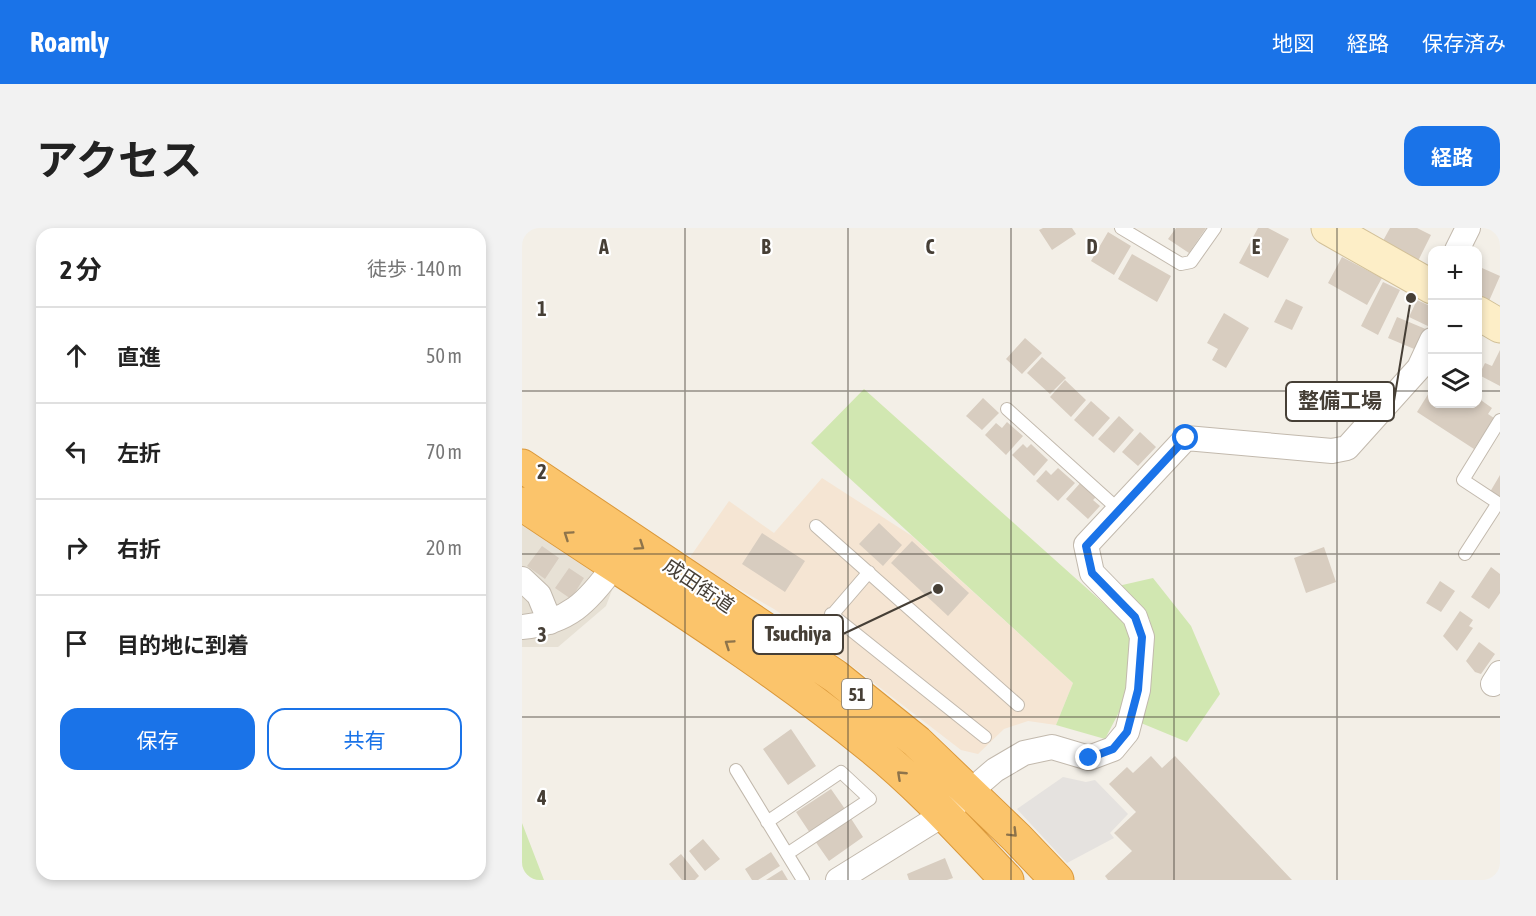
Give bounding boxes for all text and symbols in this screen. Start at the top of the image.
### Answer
text: Roamly [30,26,109,58]
text: 地図 [1272,31,1314,55]
text: 経路 [1347,31,1389,55]
text: 保存済み [1422,31,1506,55]
button: 経路 [1404,126,1500,186]
text: アクセス [36,136,202,184]
text: A [598,235,609,258]
text: B [761,235,771,258]
text: C [926,235,935,258]
text: D [1086,235,1098,258]
text: E [1252,235,1261,258]
map controls [1428,246,1482,408]
button: + [1428,246,1482,300]
text: 2 分 [60,255,102,285]
text: 徒歩 · 140 m [367,257,462,280]
text: 1 [537,297,547,320]
button: − [1428,300,1482,354]
icon: ahead [60,339,93,372]
text: 直進 [117,344,161,370]
text: 50 m [426,344,462,367]
button: layers [1428,354,1482,408]
callout: 整備工場 [1286,382,1394,421]
text: 整備工場 [1298,388,1382,412]
route start [1172,424,1198,450]
icon: left [60,435,93,468]
text: 左折 [117,440,161,466]
text: 70 m [426,440,462,463]
text: 2 [537,460,547,483]
icon: right [60,531,93,564]
one-way arrow [563,531,574,542]
text: 右折 [117,536,161,562]
text: 20 m [426,536,462,559]
one-way arrow [634,538,645,549]
street label: 成田街道 [659,553,739,617]
callout: Tsuchiya [753,615,843,654]
text: Tsuchiya [765,621,831,645]
text: 3 [537,623,547,646]
icon: arrive [60,627,93,660]
text: 目的地に到着 [117,632,249,658]
one-way arrow [725,640,736,651]
road number: 51 [842,679,872,709]
button: 保存 [60,708,255,770]
button: 共有 [267,708,462,770]
route end [1075,744,1101,770]
one-way arrow [897,771,908,782]
text: 4 [536,786,547,809]
one-way arrow [1005,826,1016,837]

